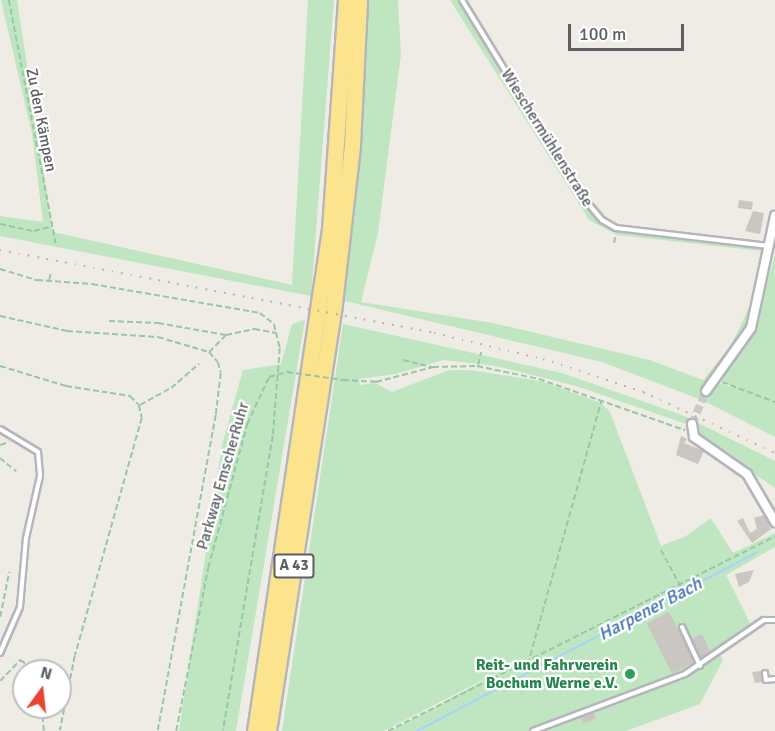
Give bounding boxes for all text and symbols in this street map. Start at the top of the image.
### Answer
scale bar [571,12,686,50]
text: 100 m [579,23,626,45]
street label: Wieschermühlenstraße [497,65,597,211]
street label: Zu den Kämpen [22,67,60,173]
street label: Parkway EmscherRuhr [193,400,253,552]
road number: A 43 [273,554,315,578]
water label: Harpener Bach [595,573,705,645]
place label: Reit- und Fahrverein Bochum Werne e.V. [476,655,618,693]
north arrow [12,659,72,719]
text: N [38,662,54,685]
marker: Reit- und Fahrverein Bochum Werne e.V. [623,667,637,681]

